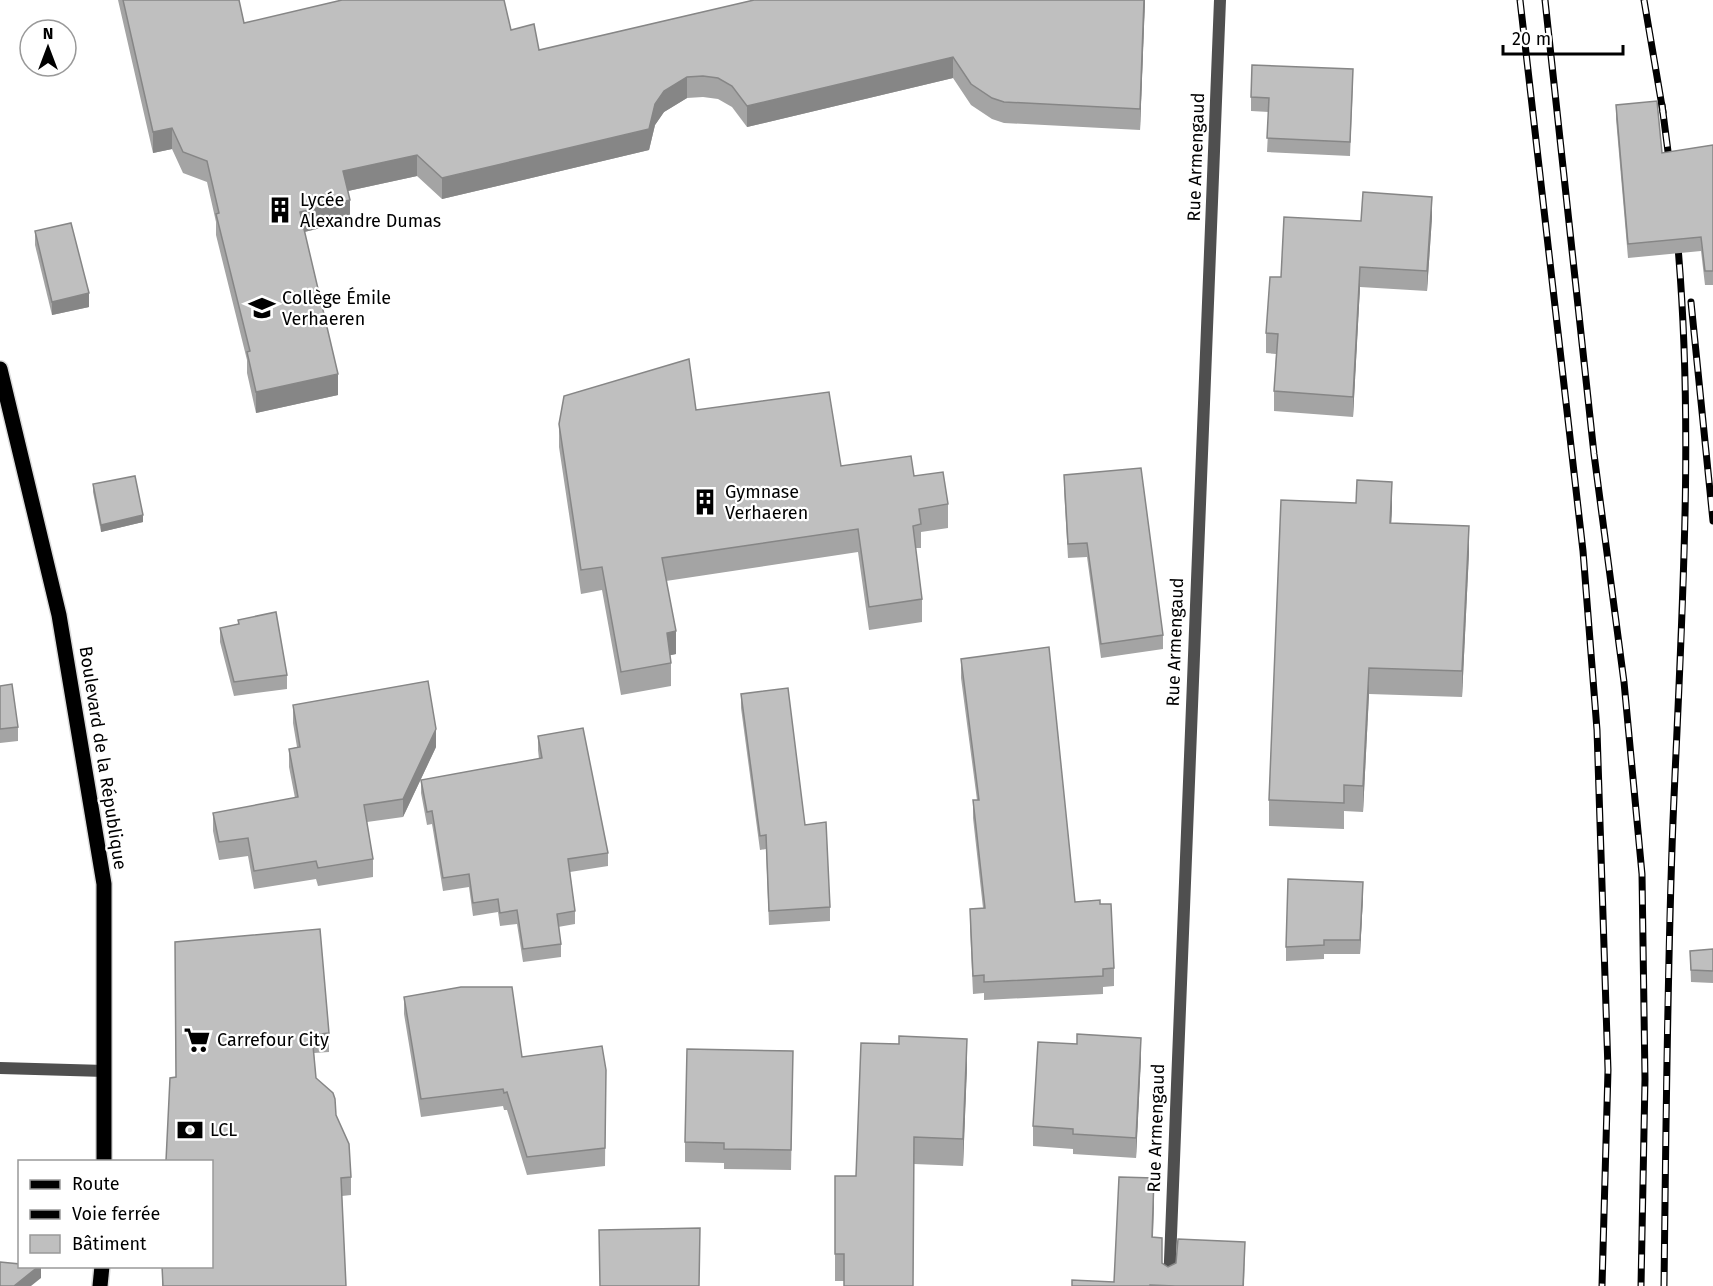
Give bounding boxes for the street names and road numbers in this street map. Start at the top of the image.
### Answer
street label: Rue Armengaud [1183,92,1209,222]
street label: Rue Armengaud [1162,577,1188,707]
street label: Boulevard de la République [74,645,132,871]
street label: Rue Armengaud [1143,1063,1169,1193]

